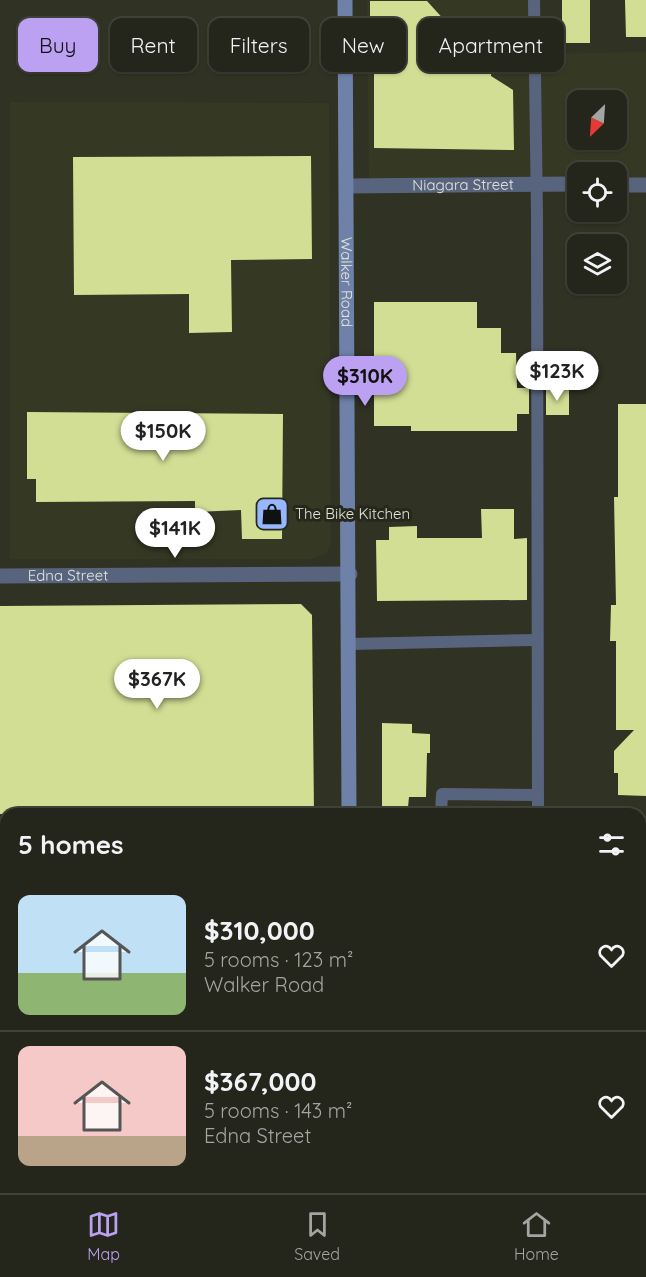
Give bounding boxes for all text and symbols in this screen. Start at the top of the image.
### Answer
chip: Buy [18,18,98,72]
chip: Rent [110,18,197,72]
chip: Filters [209,18,309,72]
chip: New [321,18,406,72]
chip: Apartment [418,18,564,72]
north arrow [567,90,627,150]
map controls [567,90,627,294]
button: locate [567,162,627,222]
street label: Niagara Street [412,175,514,194]
button: layers [567,234,627,294]
street label: Walker Road [337,237,357,327]
pin: $123K [515,351,599,402]
pin: $310K [323,356,407,407]
text: $123K [530,358,584,383]
text: $310K [337,363,393,388]
pin: $150K [121,411,205,462]
text: $150K [135,418,191,443]
shop icon: The Bike Kitchen [254,496,290,532]
place label: The Bike Kitchen [295,504,410,523]
pin: $141K [133,508,217,559]
text: $141K [149,515,201,540]
street label: Edna Street [28,565,108,585]
pin: $367K [115,659,199,710]
text: $367K [128,666,186,691]
text: 5 homes [18,828,124,861]
icon: filters [595,828,628,861]
text: $310,000 [204,914,315,947]
icon: home [66,919,138,991]
icon: heart [595,939,628,972]
text: 5 rooms · 123 m² [204,947,353,972]
text: Walker Road [204,972,324,997]
text: $367,000 [204,1065,316,1098]
icon: home [66,1070,138,1142]
icon: heart [595,1090,628,1123]
text: 5 rooms · 143 m² [204,1098,352,1123]
text: Edna Street [204,1123,311,1148]
tab: Map [87,1208,120,1264]
tab: Saved [294,1208,340,1264]
tab: Home [514,1208,559,1264]

